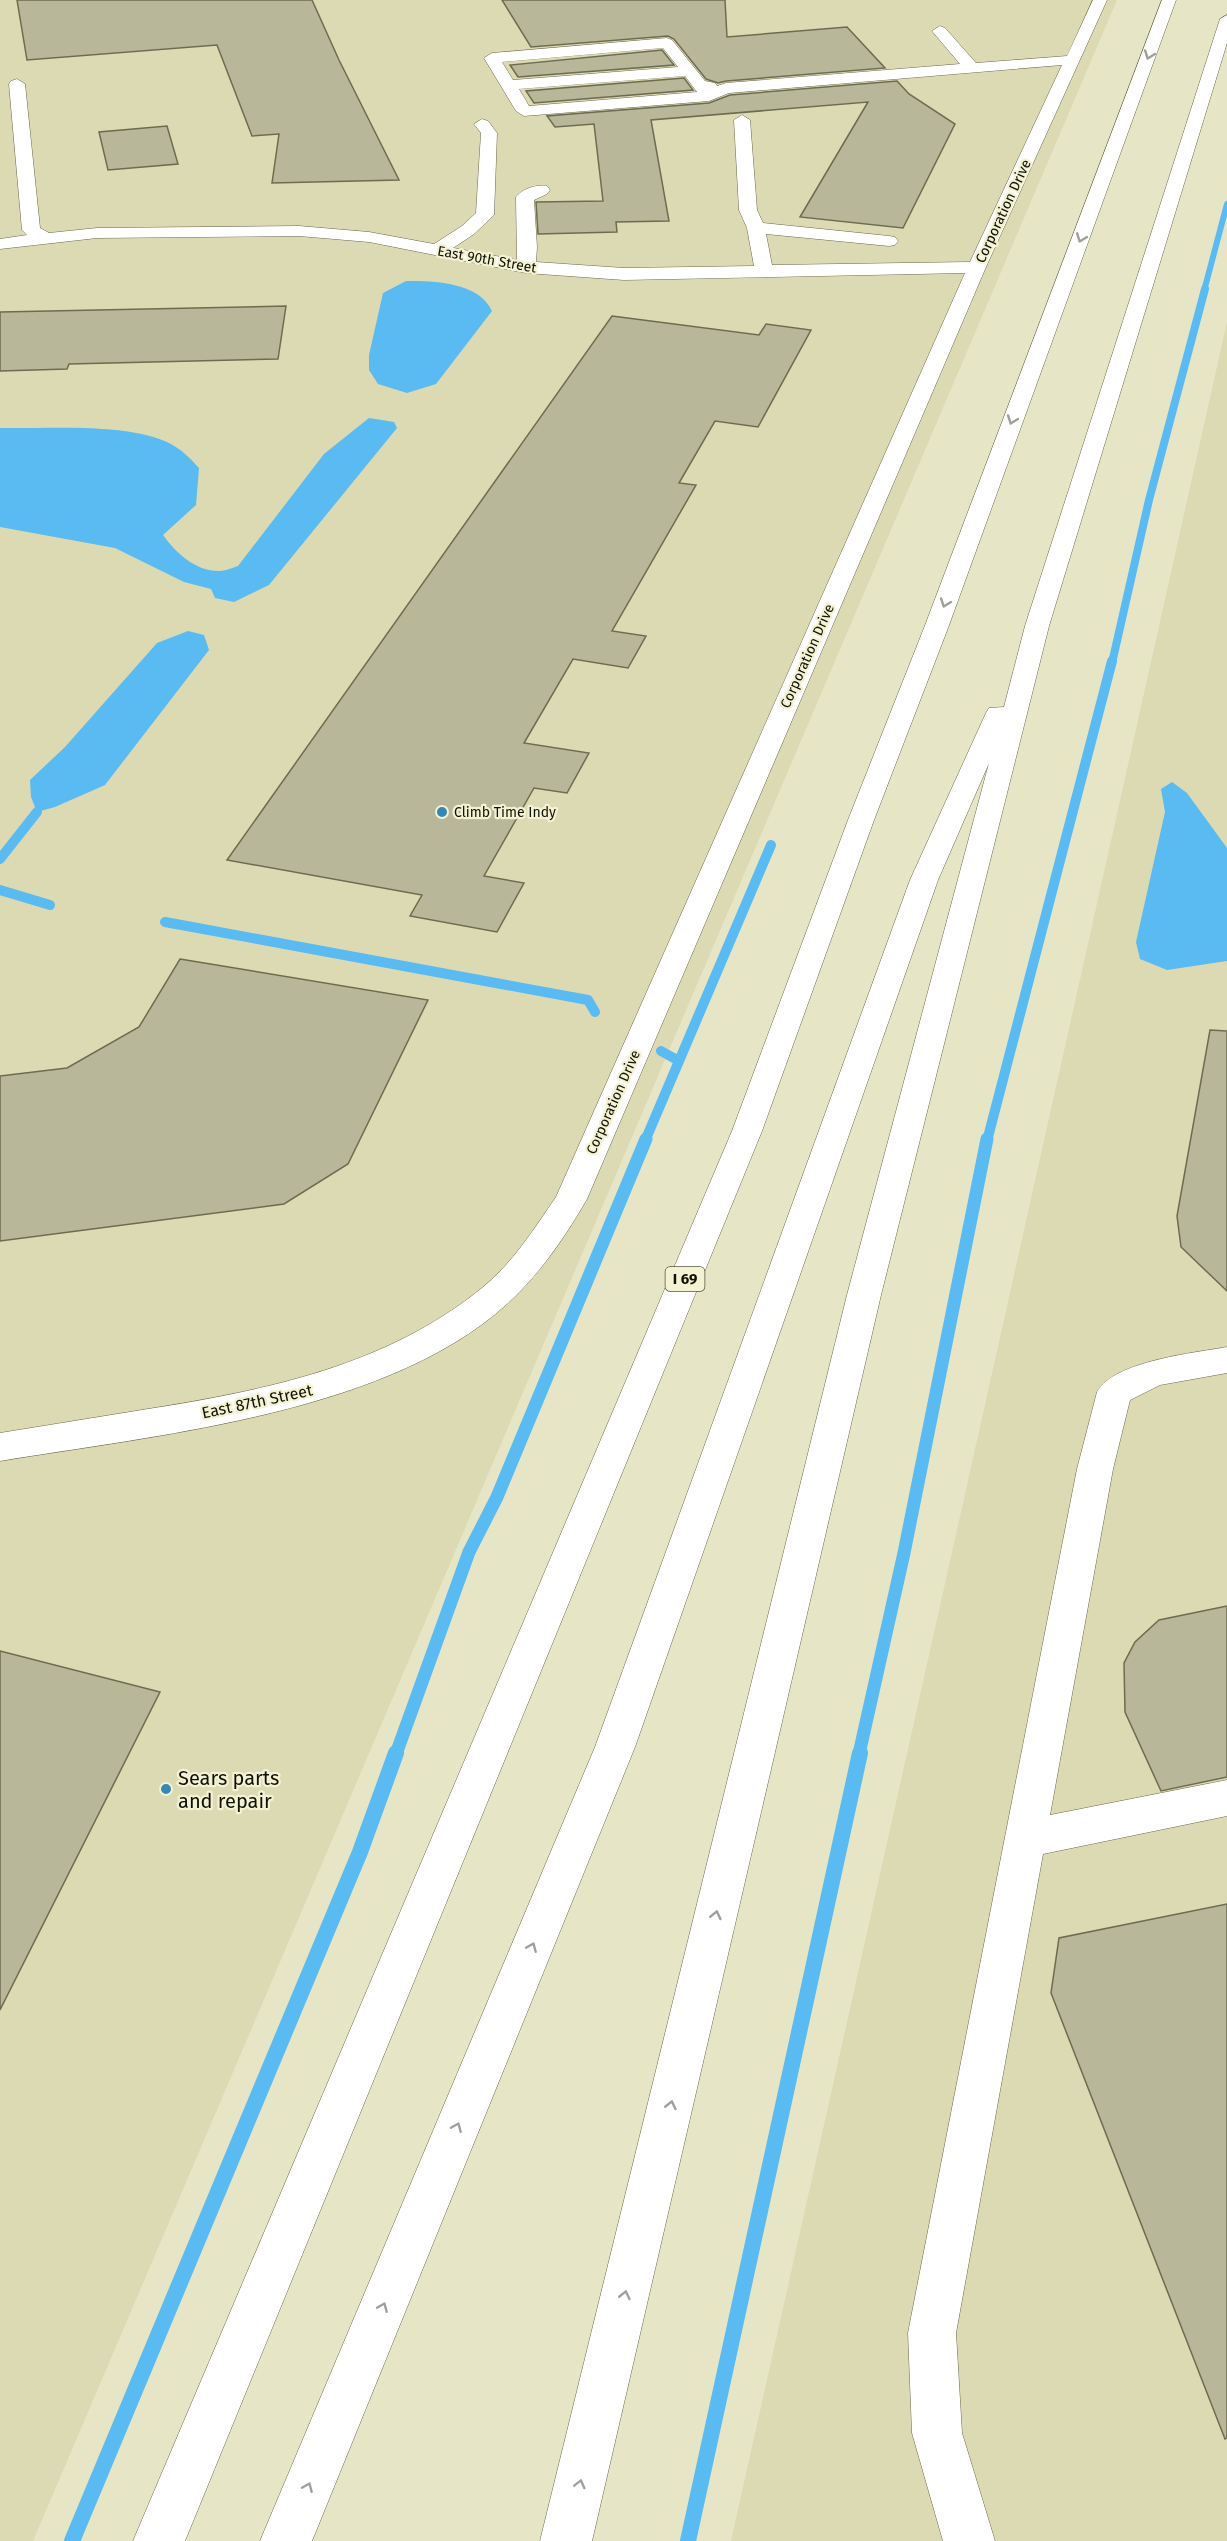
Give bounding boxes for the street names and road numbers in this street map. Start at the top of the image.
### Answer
street label: Corporation Drive [972,157,1035,266]
street label: East 90th Street [436,242,539,277]
street label: Corporation Drive [777,602,838,711]
street label: Corporation Drive [583,1048,644,1157]
road number: I 69 [666,1267,704,1291]
street label: East 87th Street [200,1380,314,1423]

